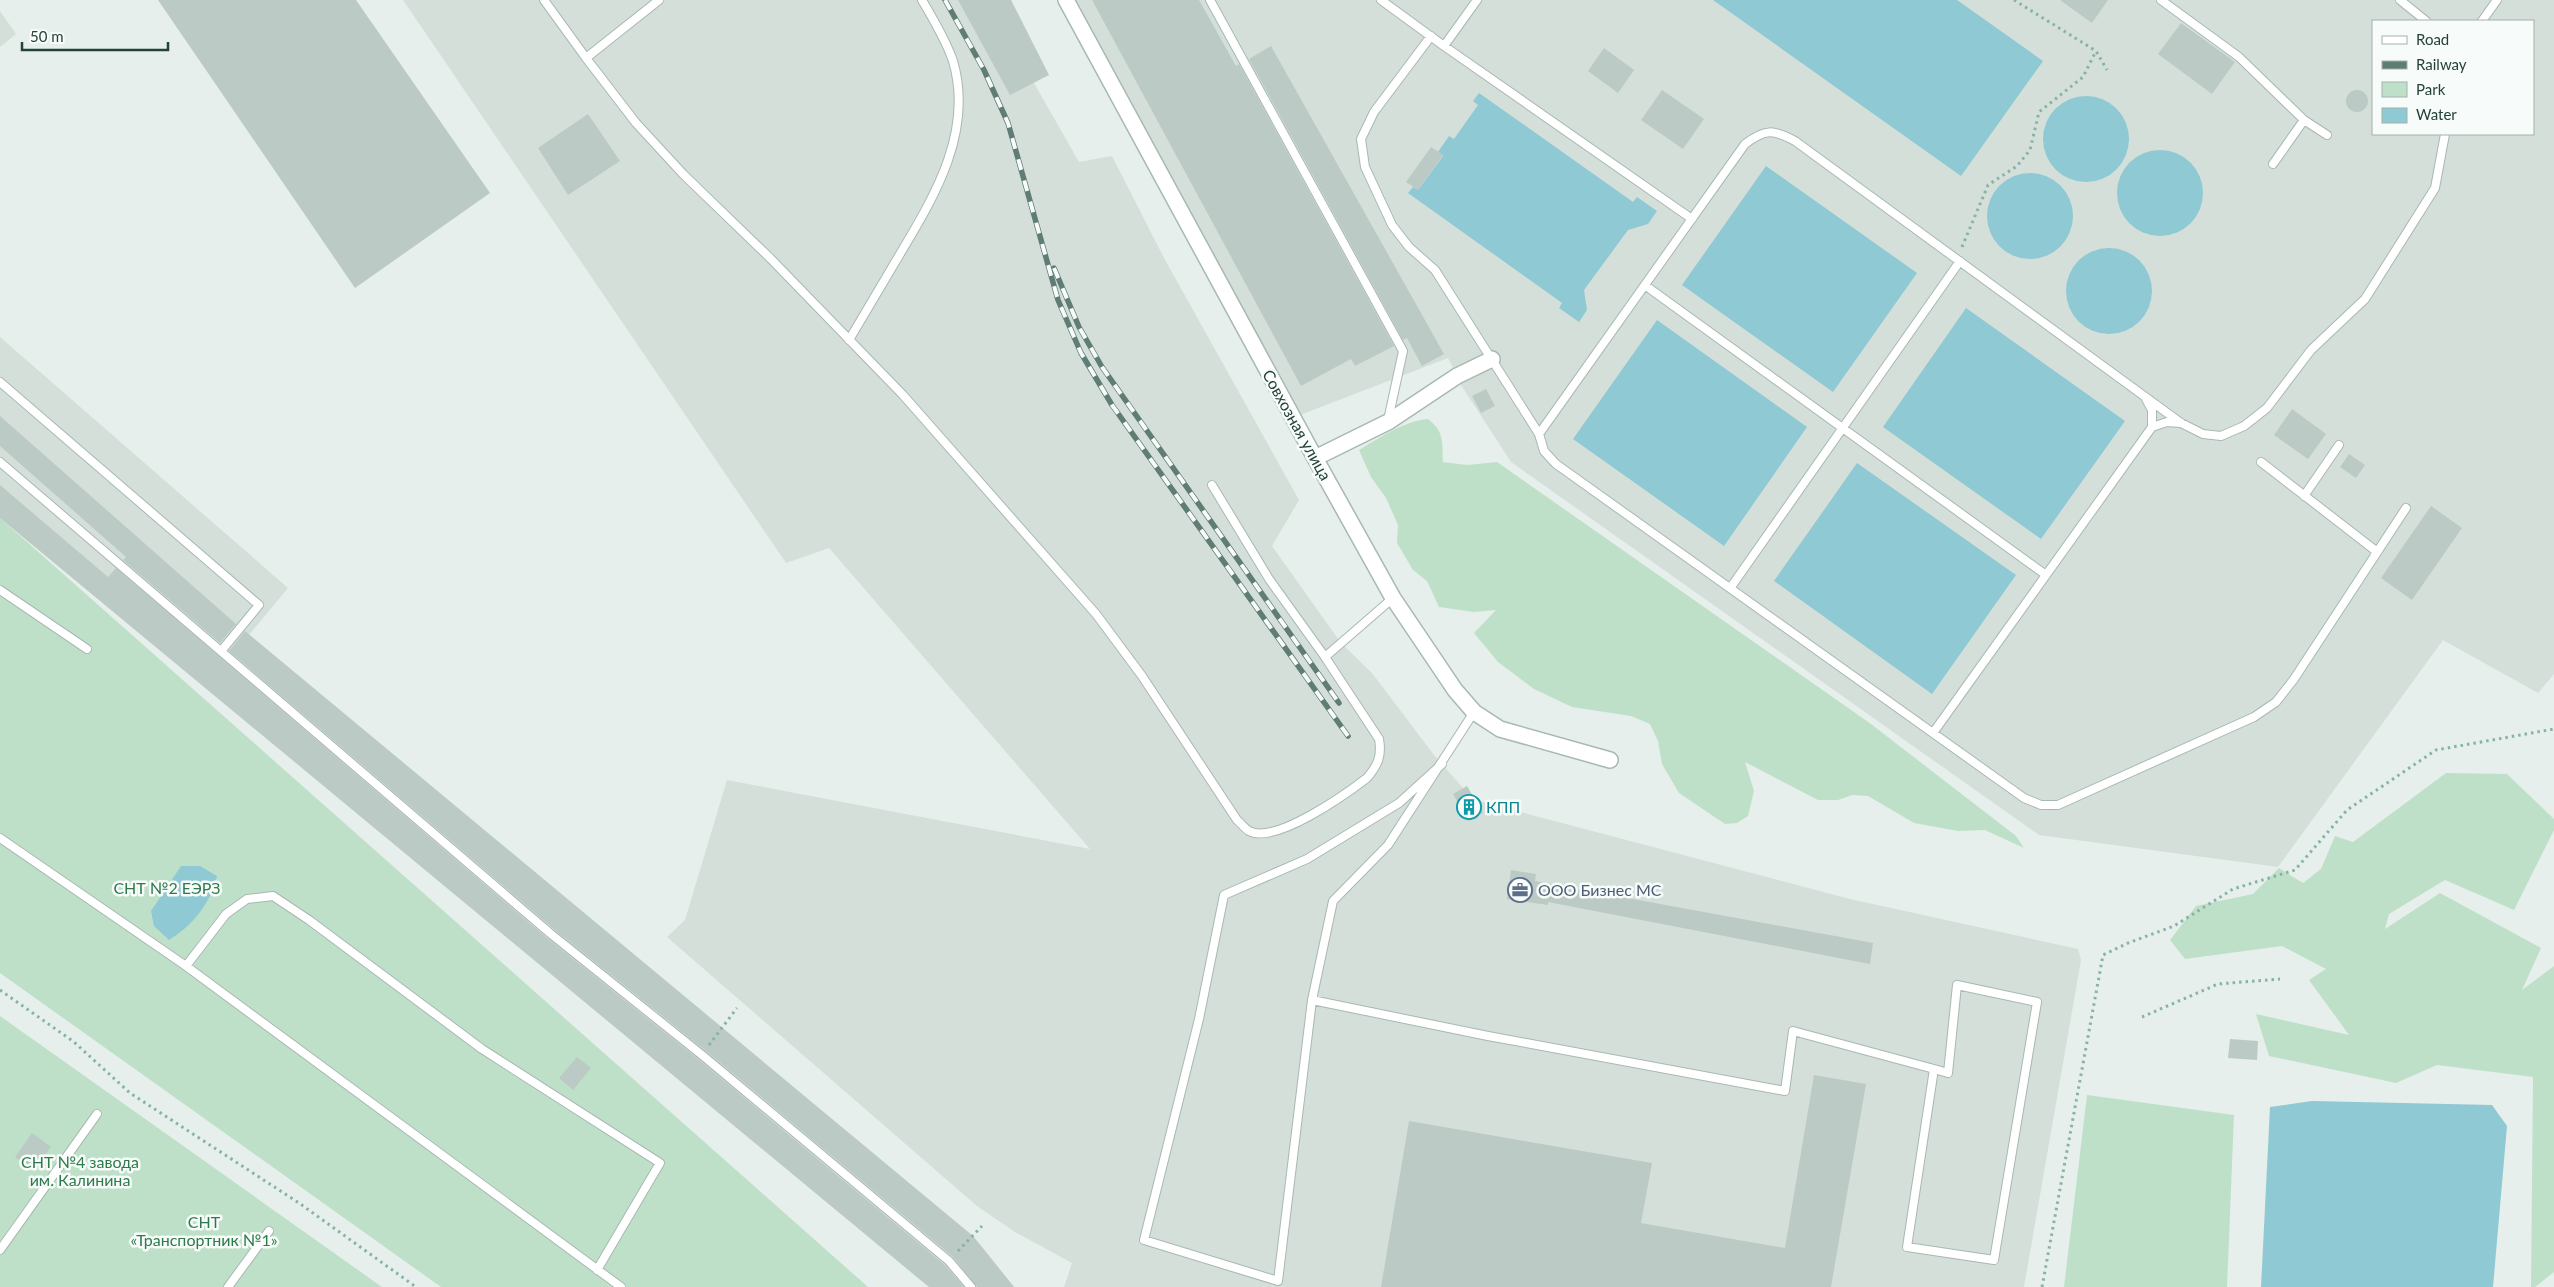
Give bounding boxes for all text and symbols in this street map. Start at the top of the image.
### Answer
scale bar [22,20,169,52]
legend [2372,20,2534,135]
text: 50 m [30,27,64,45]
text: Road [2416,30,2449,48]
text: Railway [2416,55,2467,73]
text: Park [2416,80,2446,98]
text: Water [2416,105,2457,123]
street label: Совхозная улица [1259,366,1336,483]
building icon: КПП [1456,794,1482,820]
place label: КПП [1486,797,1520,816]
office icon: ООО Бизнес МС [1507,877,1533,903]
park label: СНТ №2 ЕЭРЗ [113,878,221,897]
place label: ООО Бизнес МС [1538,880,1662,899]
park label: СНТ №4 завода им. Калинина [21,1152,139,1189]
park label: СНТ «Транспортник №1» [130,1212,278,1249]

